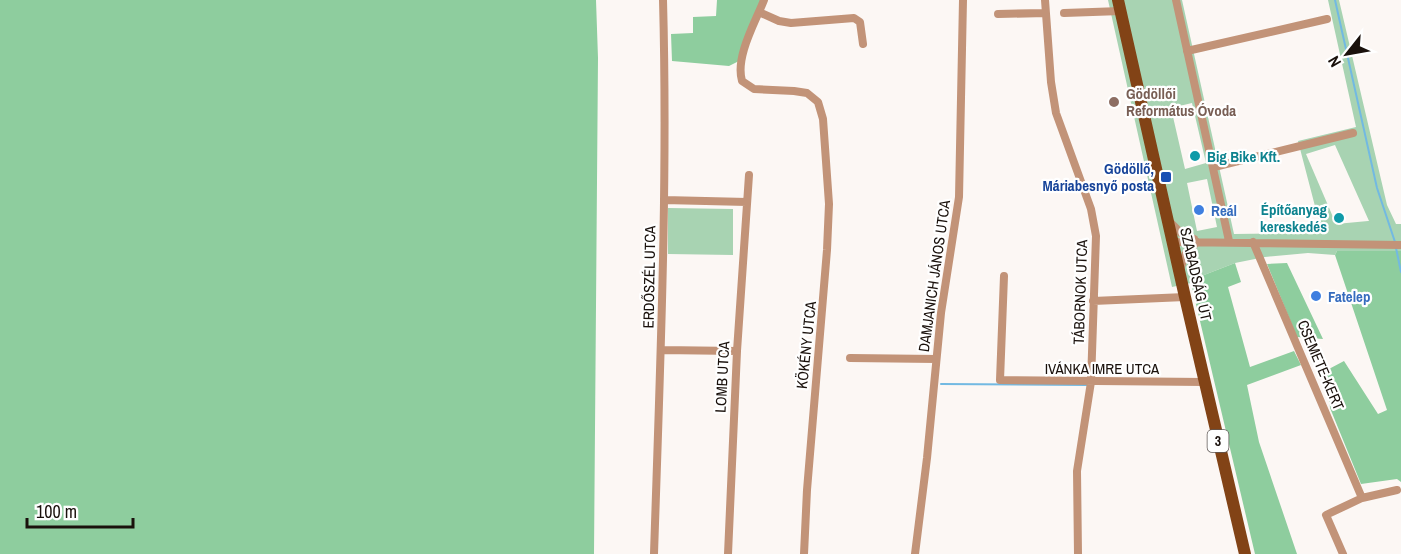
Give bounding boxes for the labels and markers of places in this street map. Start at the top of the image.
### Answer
place label: Gödöllői Református Óvoda [1126,83,1236,121]
marker: Gödöllői Református Óvoda [1107,95,1121,109]
place label: Big Bike Kft. [1207,146,1280,167]
marker: Big Bike Kft. [1188,149,1202,163]
place label: Gödöllő, Máriabesnyő posta [1043,158,1154,196]
marker: Gödöllő, Máriabesnyő posta [1159,170,1173,184]
place label: Építőanyag kereskedés [1260,199,1327,237]
place label: Reál [1211,200,1237,221]
marker: Reál [1192,203,1206,217]
marker: Építőanyag kereskedés [1332,211,1346,225]
place label: Fatelep [1328,286,1370,307]
marker: Fatelep [1309,289,1323,303]

